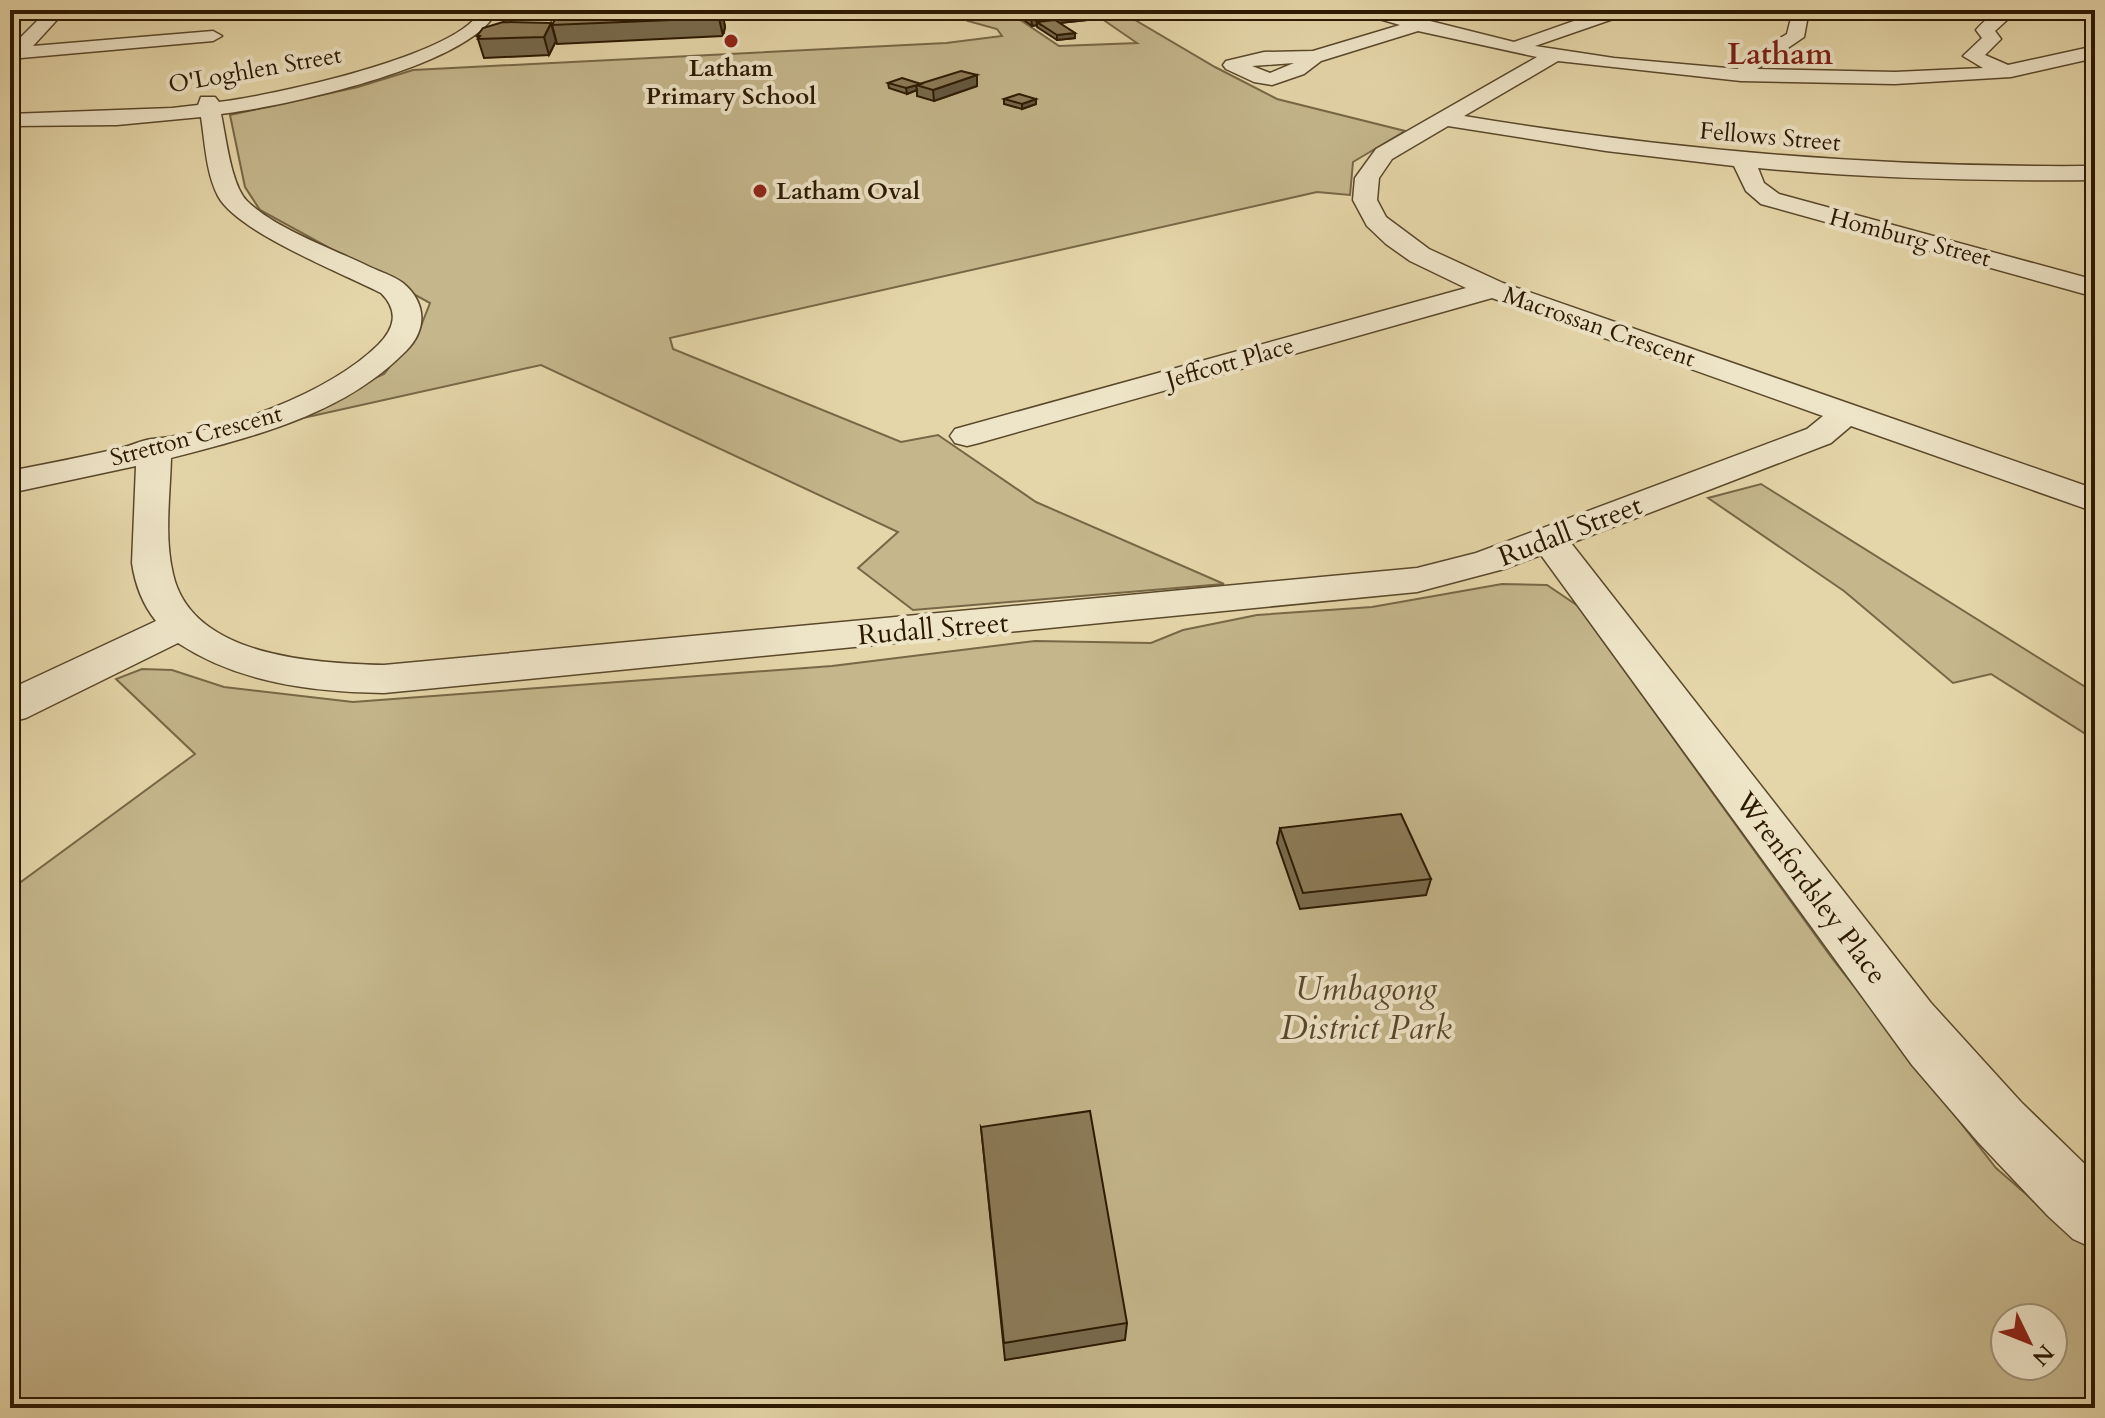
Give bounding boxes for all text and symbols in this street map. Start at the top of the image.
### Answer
marker: Latham Primary School [722,32,740,50]
district label: Latham [1727,34,1833,75]
street label: O'Loghlen Street [166,38,345,101]
place label: Latham Primary School [646,52,816,113]
street label: Fellows Street [1698,114,1842,160]
place label: Latham Oval [776,175,920,208]
marker: Latham Oval [751,182,769,200]
street label: Homburg Street [1826,201,1995,275]
street label: Macrossan Crescent [1498,279,1700,375]
street label: Jeffcott Place [1159,329,1298,398]
street label: Stretton Crescent [106,397,286,475]
street label: Rudall Street [1493,486,1647,576]
street label: Rudall Street [856,603,1010,655]
street label: Wrenfordsley Place [1726,783,1896,992]
park label: Umbagong District Park [1280,966,1452,1051]
north arrow [1989,1302,2069,1382]
text: N [2025,1338,2060,1372]

